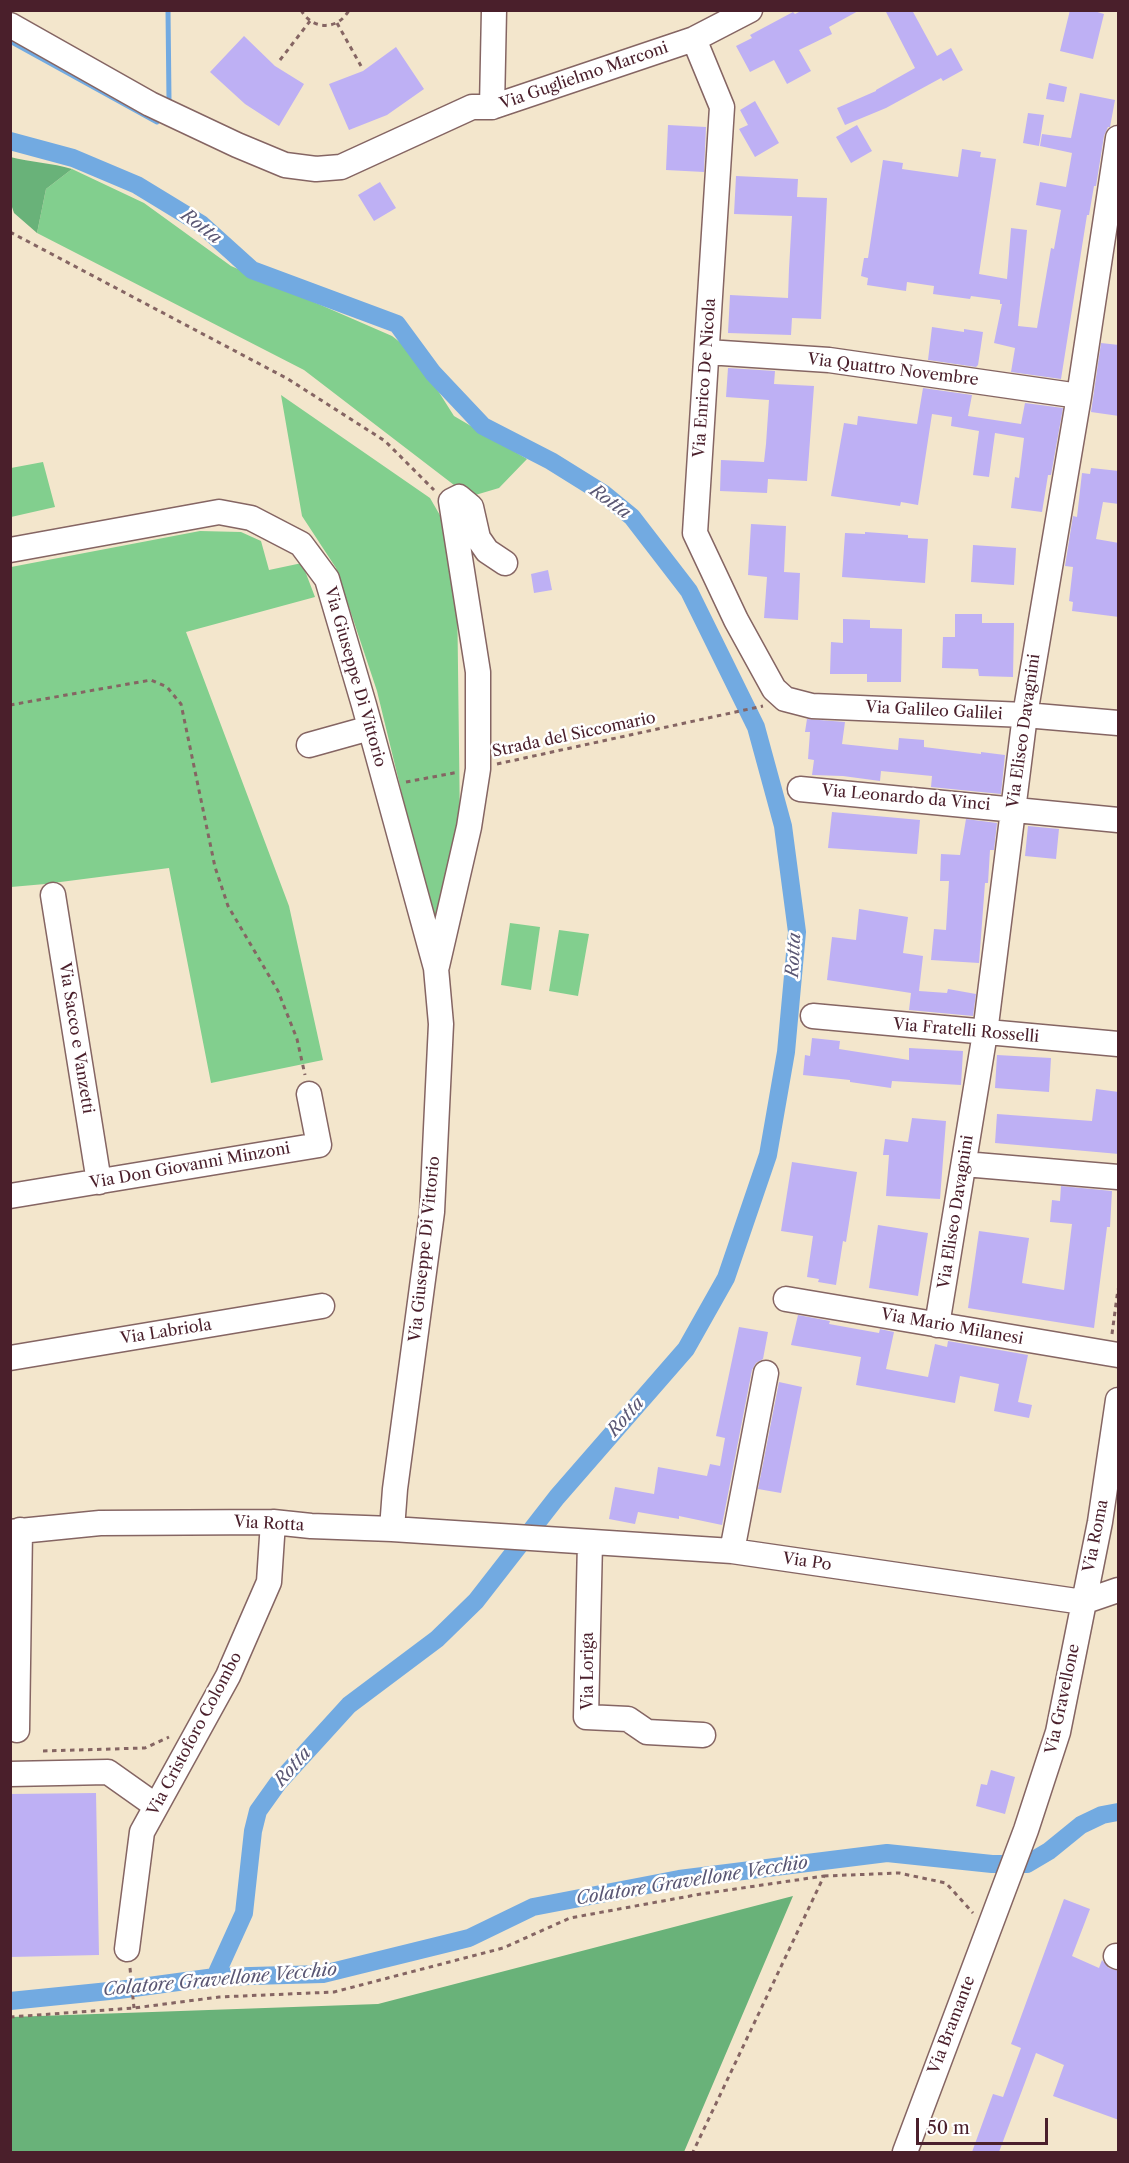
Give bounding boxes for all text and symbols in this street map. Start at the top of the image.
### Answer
street label: Via Guglielmo Marconi [497,38,671,114]
water label: Rotta [176,205,226,249]
street label: Via Enrico De Nicola [690,298,720,458]
street label: Via Quattro Novembre [806,350,980,390]
water label: Rotta [585,480,635,524]
street label: Via Giuseppe Di Vittorio [320,585,390,769]
street label: Via Eliseo Davagnini [1004,653,1044,809]
street label: Via Galileo Galilei [865,698,1003,724]
street label: Strada del Siccomario [491,708,657,762]
street label: Via Leonardo da Vinci [821,781,991,815]
water label: Rotta [782,932,806,978]
street label: Via Sacco e Vanzetti [55,961,97,1115]
street label: Via Fratelli Rosselli [892,1015,1040,1047]
street label: Via Eliseo Davagnini [934,1134,978,1290]
street label: Via Don Giovanni Minzoni [88,1139,292,1193]
street label: Via Giuseppe Di Vittorio [406,1155,444,1343]
street label: Via Mario Milanesi [879,1305,1025,1349]
street label: Via Labriola [119,1315,213,1349]
water label: Rotta [603,1393,649,1441]
street label: Via Roma [1080,1498,1112,1574]
street label: Via Rotta [233,1513,305,1535]
street label: Via Po [781,1549,833,1575]
street label: Via Loriga [578,1632,598,1710]
street label: Via Gravellone [1042,1642,1084,1756]
street label: Via Cristoforo Colombo [144,1649,246,1819]
water label: Rotta [270,1743,316,1791]
water label: Colatore Gravellone Vecchio [574,1852,810,1910]
water label: Colatore Gravellone Vecchio [102,1959,338,2001]
street label: Via Bramante [925,1973,979,2077]
scale bar [919,2106,1051,2144]
text: 50 m [927,2117,970,2139]

